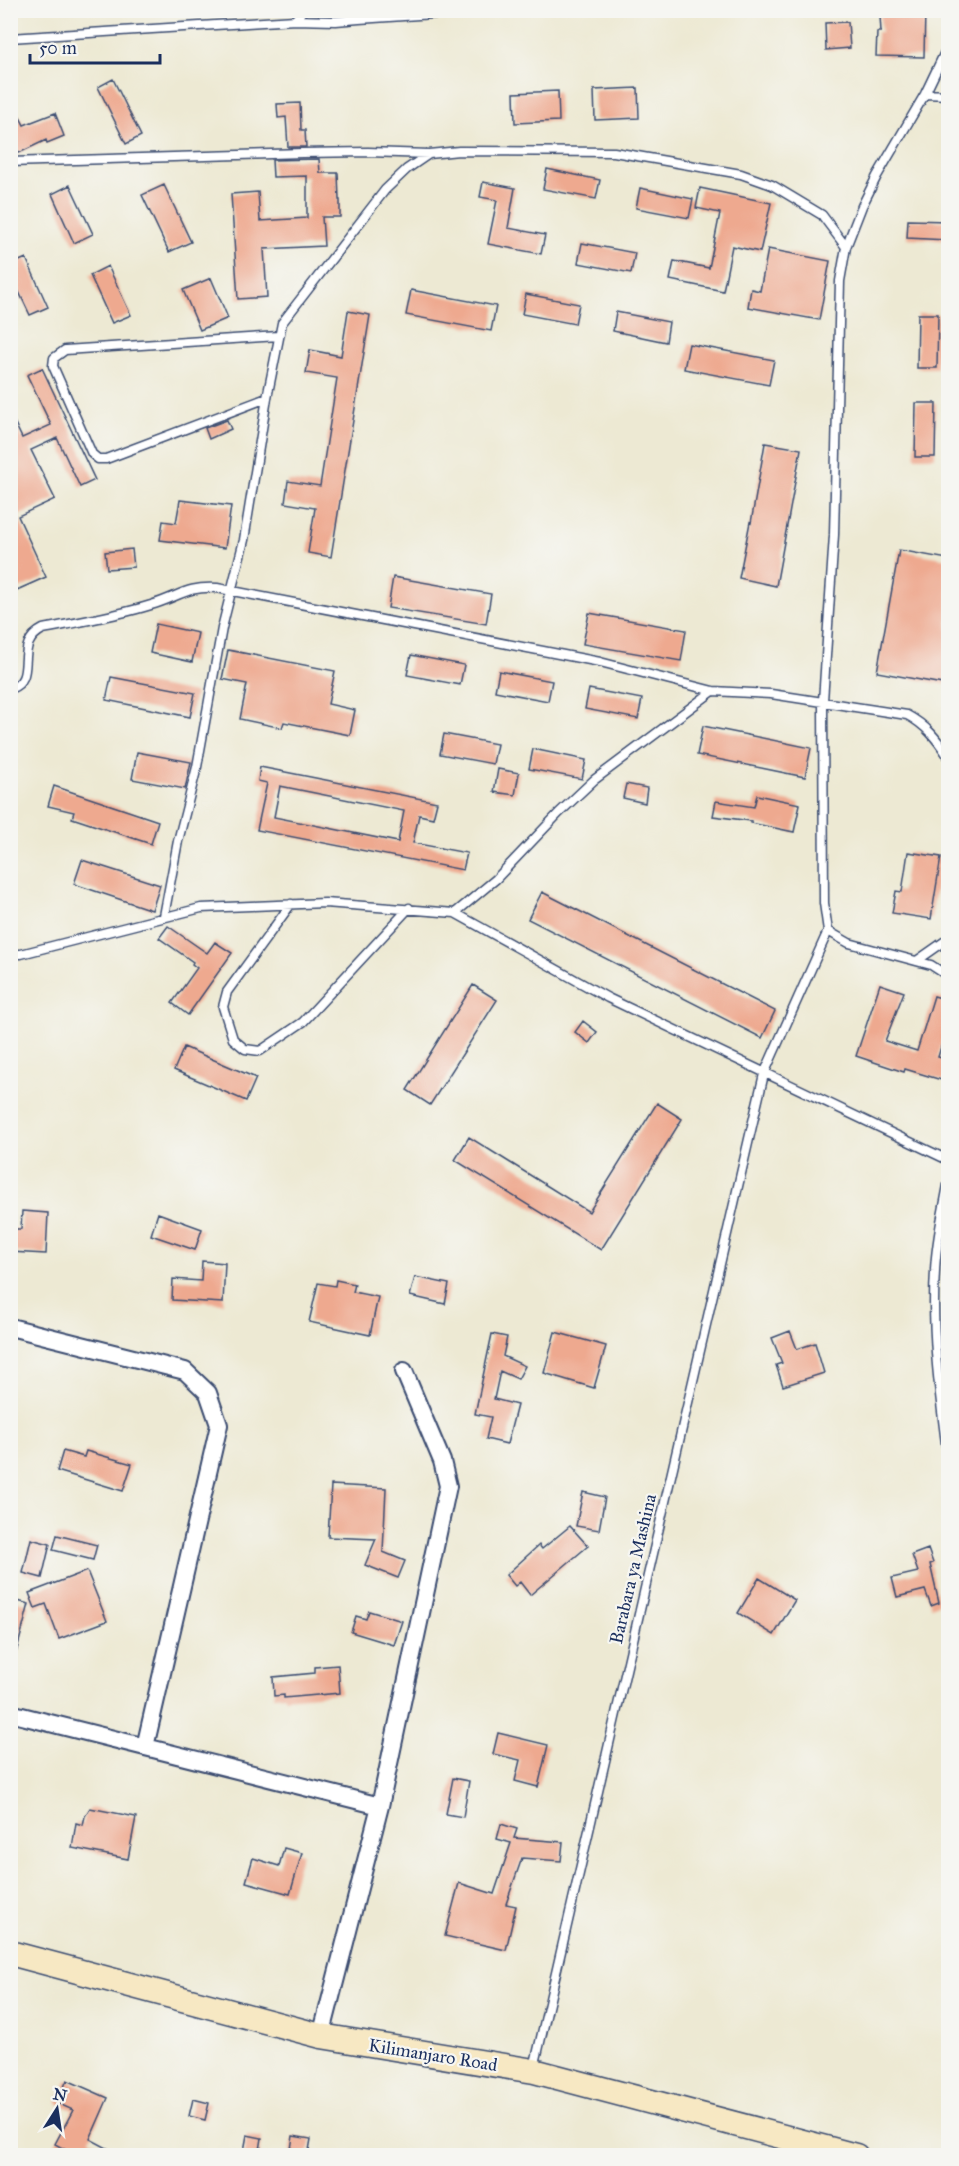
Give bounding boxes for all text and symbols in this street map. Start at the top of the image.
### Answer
scale bar [30,27,160,65]
text: 50 m [39,37,77,59]
street label: Barabara ya Mashina [605,1491,661,1646]
street label: Kilimanjaro Road [367,2034,499,2076]
north arrow [27,2079,87,2139]
text: N [51,2084,69,2106]

